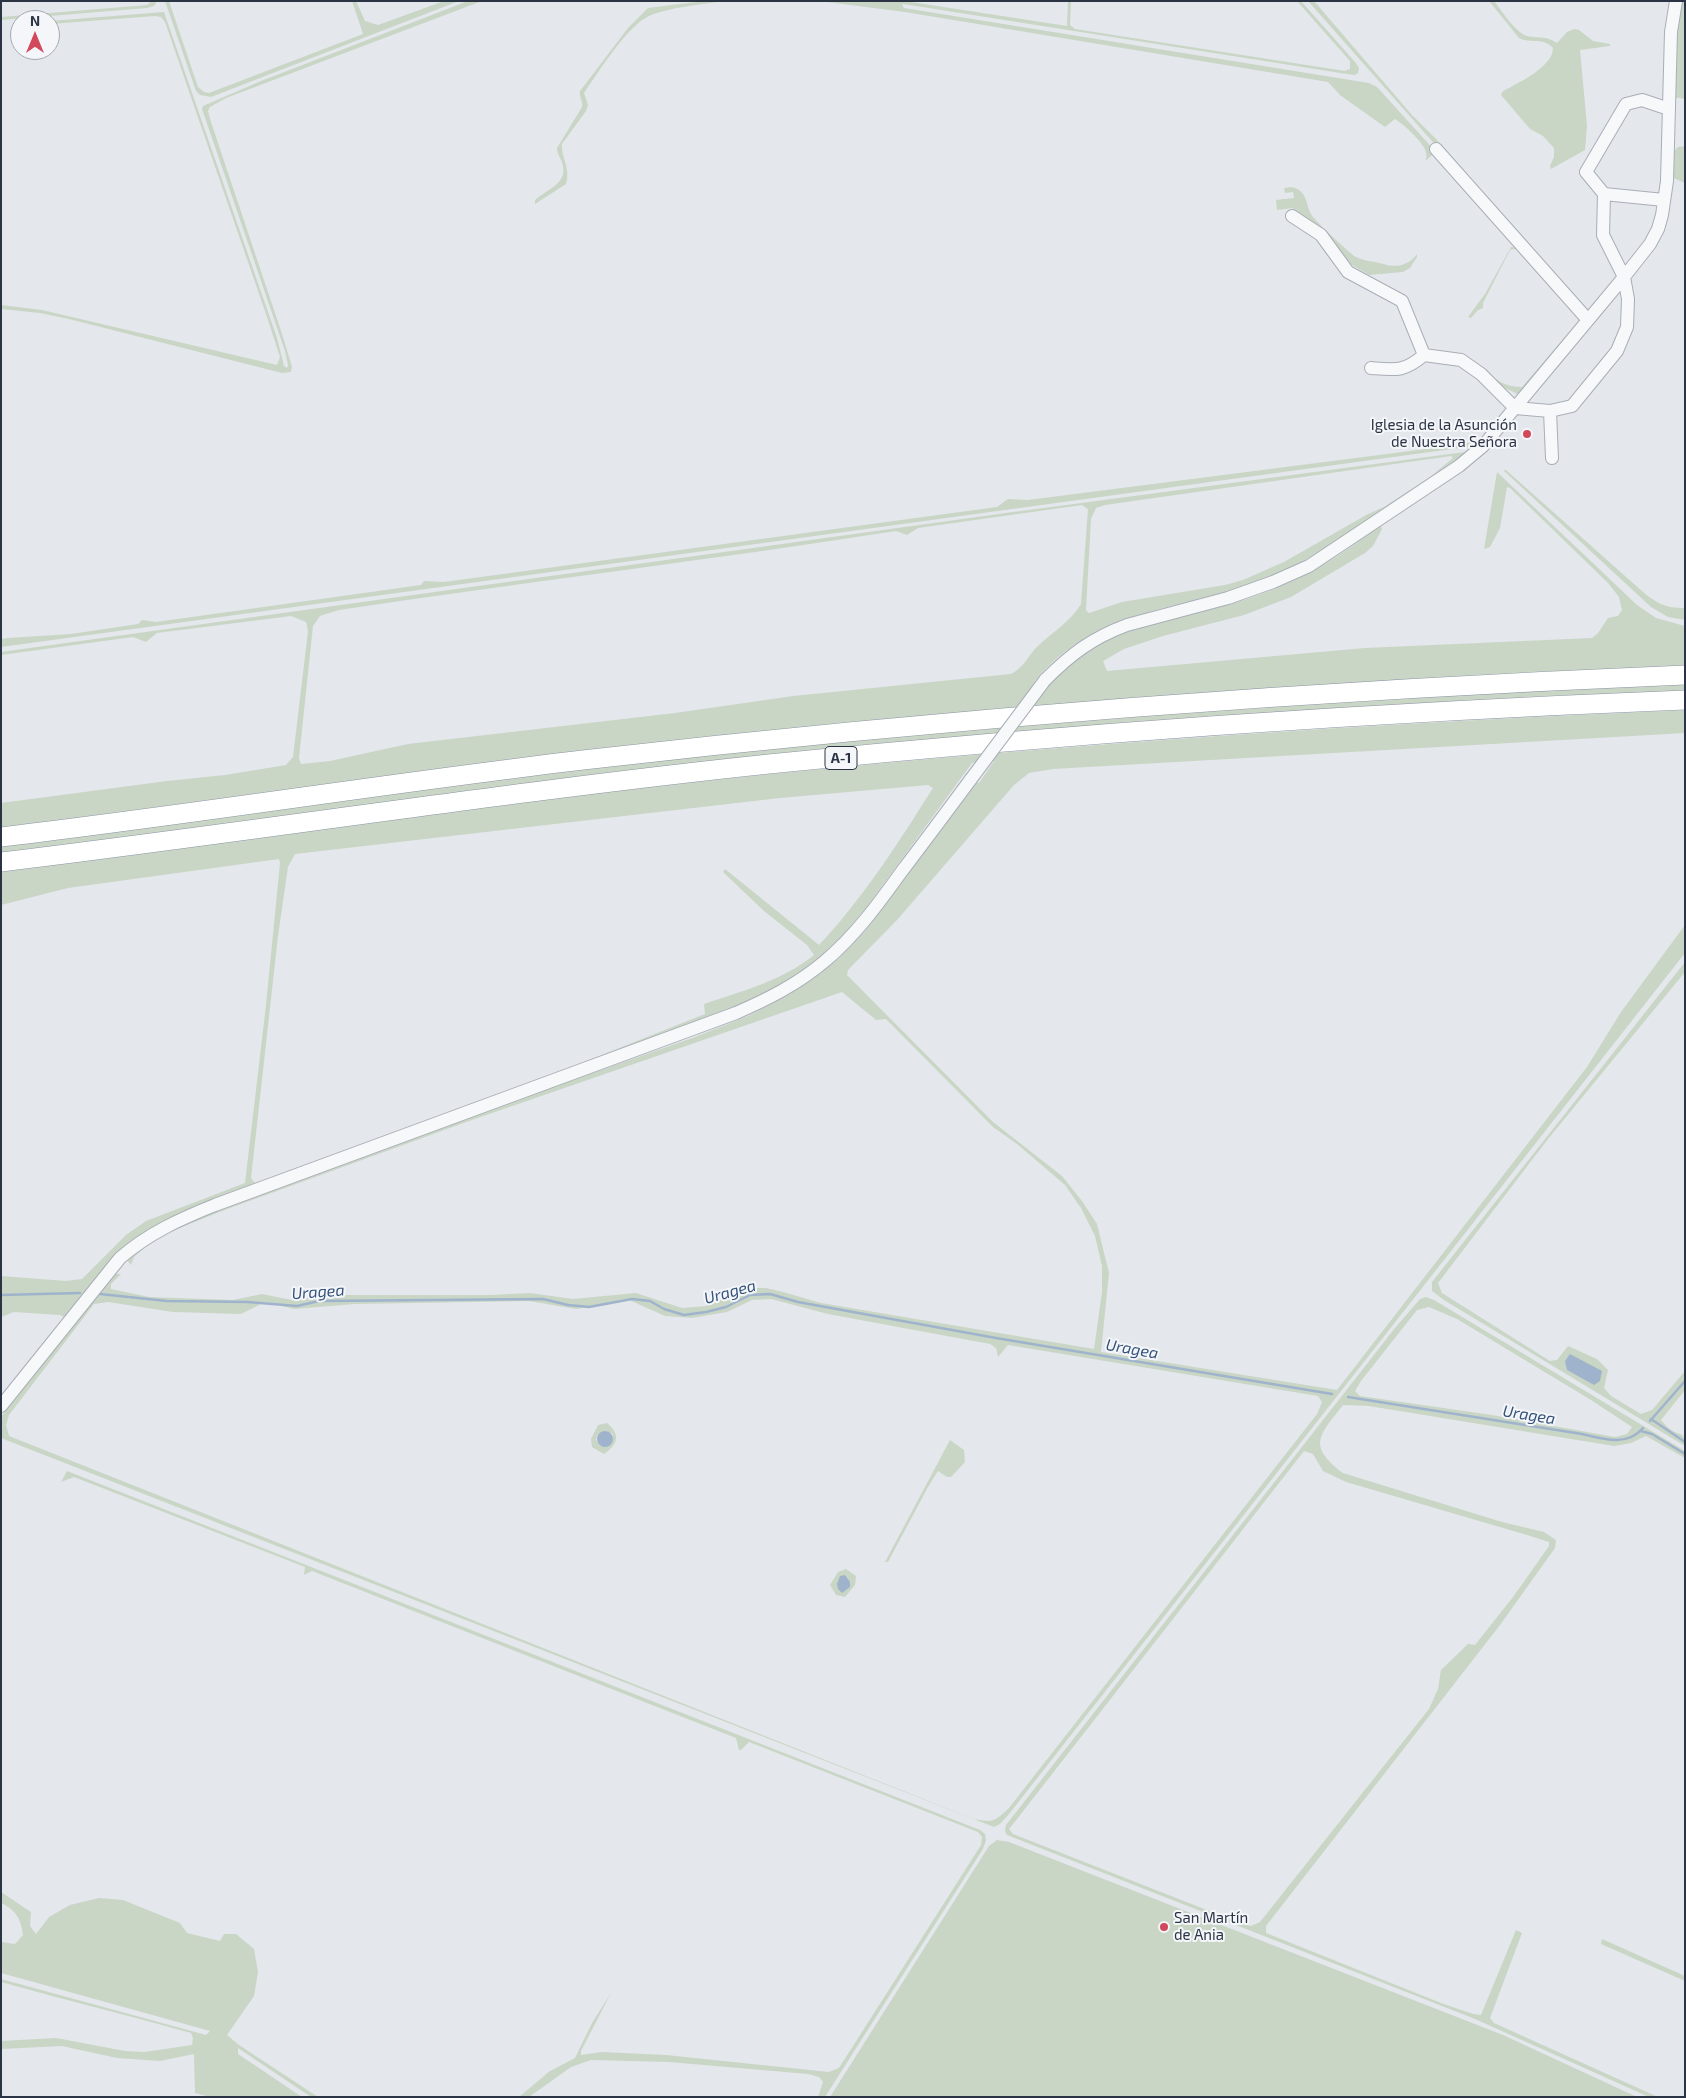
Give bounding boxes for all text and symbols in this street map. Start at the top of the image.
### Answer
north arrow [10,10,60,60]
text: N [30,12,40,29]
place label: Iglesia de la Asunción de Nuestra Señora [1371,416,1517,451]
marker: Iglesia de la Asunción de Nuestra Señora [1521,428,1533,440]
road number: A-1 [825,746,857,770]
water label: Uragea [702,1276,758,1308]
water label: Uragea [291,1281,345,1303]
water label: Uragea [1104,1335,1160,1363]
water label: Uragea [1501,1401,1557,1429]
place label: San Martín de Ania [1174,1909,1248,1944]
marker: San Martín de Ania [1158,1921,1170,1933]

